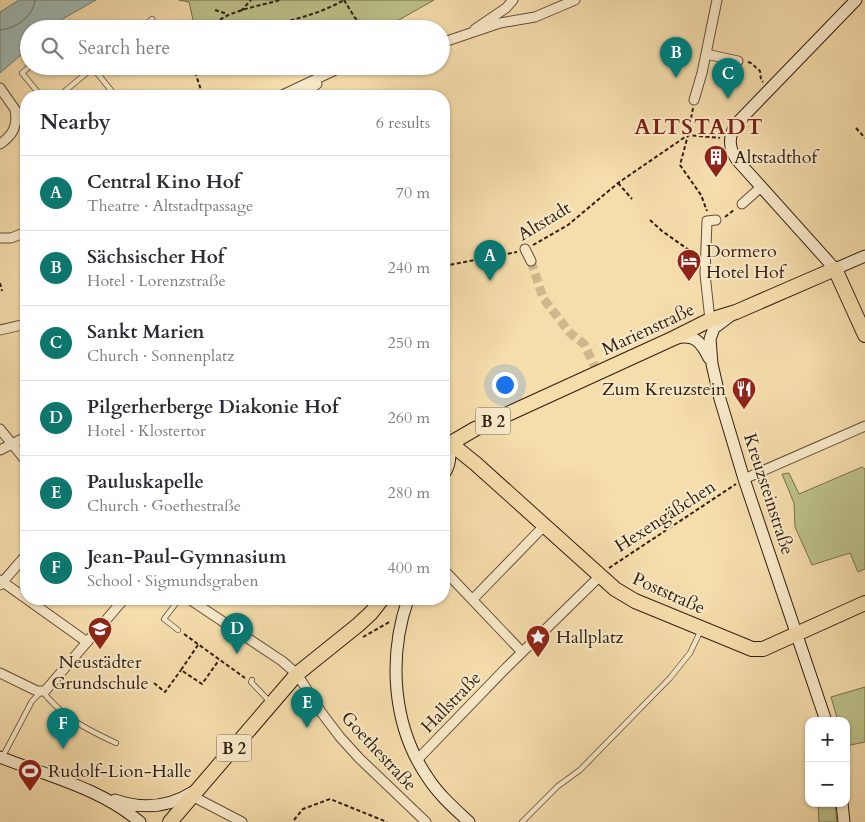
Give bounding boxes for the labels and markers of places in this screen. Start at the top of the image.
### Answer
pin: B [660,37,692,78]
pin: C [712,58,744,99]
building icon: Altstadthof [703,144,729,178]
place label: Altstadthof [734,145,820,170]
place label: Dormero Hotel Hof [706,239,788,285]
pin: A [474,240,506,281]
hotel icon: Dormero Hotel Hof [676,248,702,282]
restaurant icon: Zum Kreuzstein [731,376,757,410]
place label: Zum Kreuzstein [602,377,727,402]
pin: D [221,613,253,654]
school or university icon: Neustädter Grundschule [87,616,113,650]
place icon: Hallplatz [525,624,551,658]
place label: Hallplatz [556,625,624,650]
place label: Neustädter Grundschule [51,650,149,696]
pin: E [291,687,323,728]
pin: F [47,708,79,749]
sports icon: Rudolf-Lion-Halle [17,758,43,792]
place label: Rudolf-Lion-Halle [48,759,192,784]

